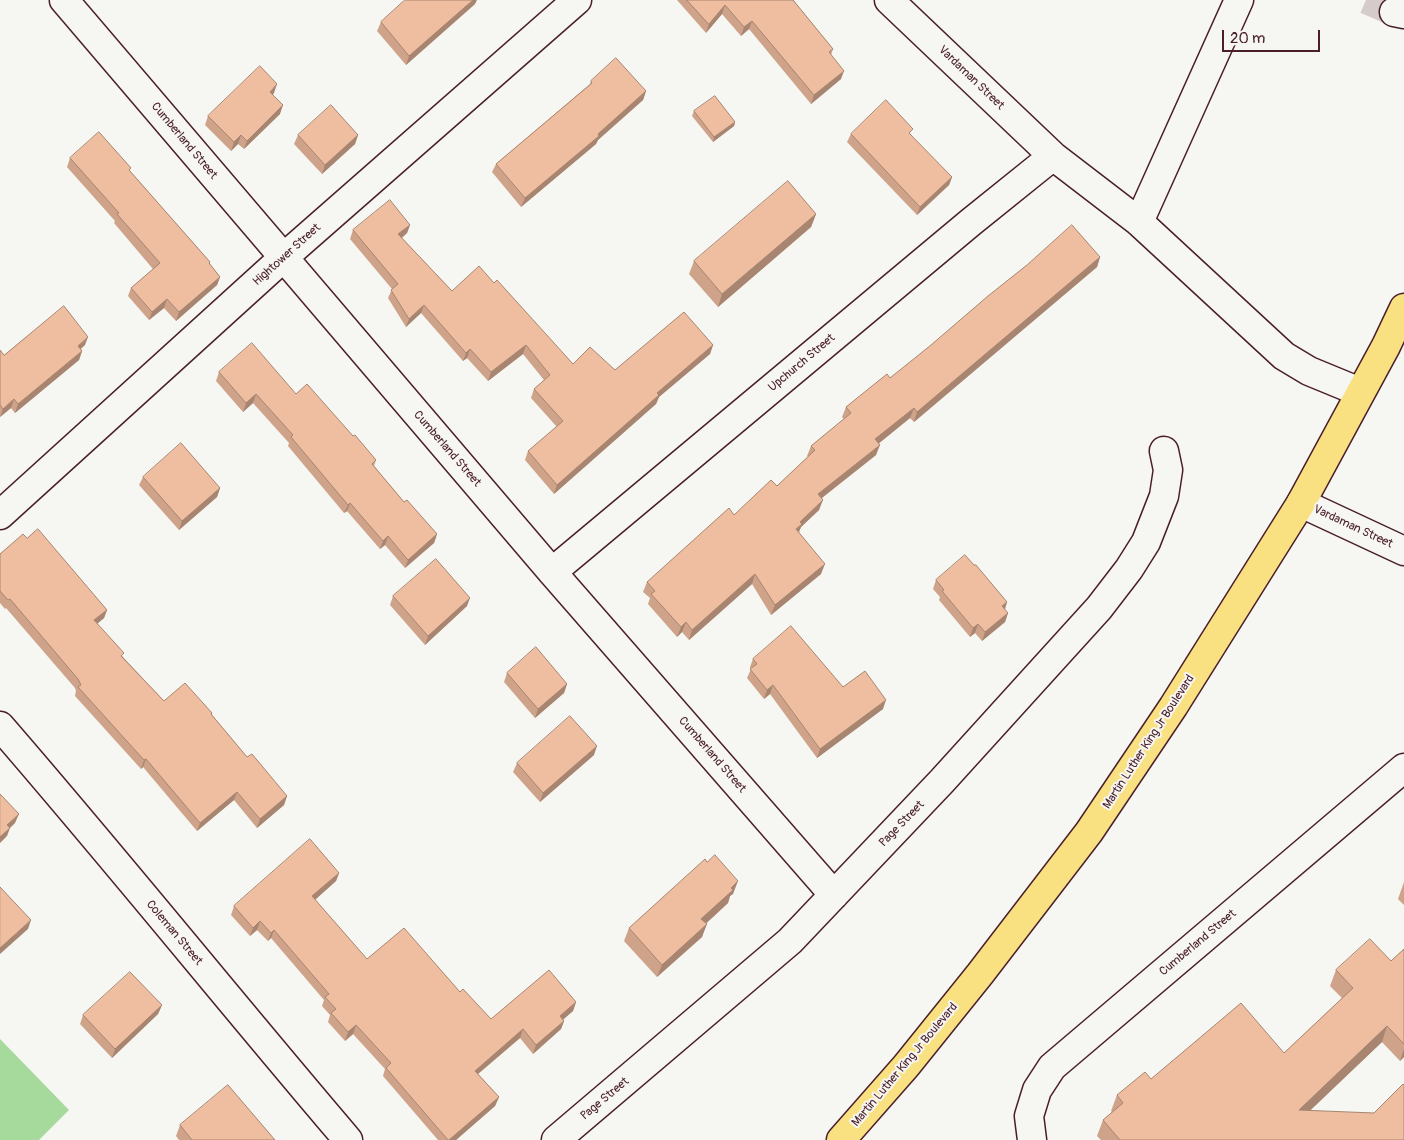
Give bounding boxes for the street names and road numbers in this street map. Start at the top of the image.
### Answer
street label: Vardaman Street [935,43,1007,113]
street label: Cumberland Street [148,100,220,182]
street label: Hightower Street [250,221,324,289]
street label: Upchurch Street [766,331,838,395]
street label: Cumberland Street [410,408,484,490]
street label: Vardaman Street [1311,502,1395,552]
street label: Martin Luther King Jr Boulevard [1100,672,1198,812]
street label: Cumberland Street [675,714,749,796]
street label: Page Street [876,798,928,850]
street label: Coleman Street [143,898,205,968]
street label: Cumberland Street [1157,907,1239,979]
street label: Martin Luther King Jr Boulevard [849,1000,961,1130]
street label: Page Street [578,1075,632,1123]

